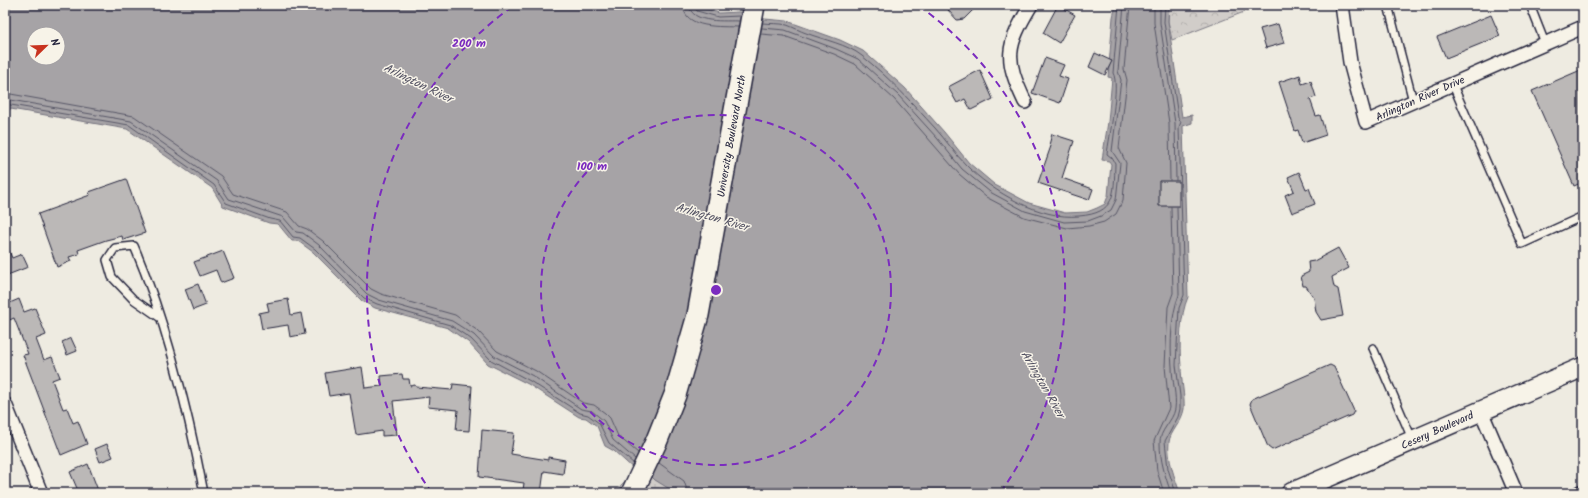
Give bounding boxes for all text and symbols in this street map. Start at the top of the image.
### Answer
north arrow [26,26,66,66]
text: 200 m [452,34,486,53]
text: N [45,36,64,49]
water label: Arlington River [380,59,458,110]
street label: Arlington River Drive [1373,71,1468,127]
street label: University Boulevard North [712,73,752,199]
text: 100 m [577,157,607,176]
water label: Arlington River [673,198,753,238]
centre of rings [709,283,723,297]
water label: Arlington River [1016,347,1071,424]
street label: Cesery Boulevard [1398,407,1477,455]

